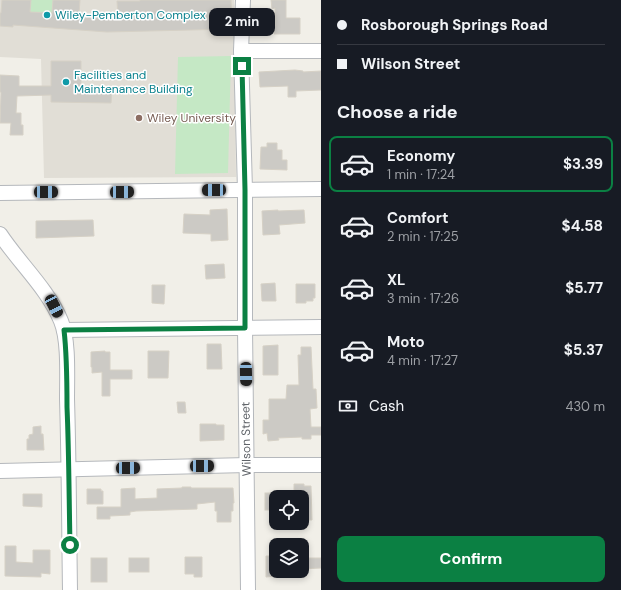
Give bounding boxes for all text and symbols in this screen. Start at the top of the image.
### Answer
place label: Wiley-Pemberton Complex [55,7,206,23]
callout: 2 min [209,8,275,36]
marker: Wiley-Pemberton Complex [42,10,52,20]
text: 2 min [225,13,259,30]
text: Rosborough Springs Road [361,15,548,35]
text: Wilson Street [361,54,460,74]
route end [233,57,251,75]
place label: Facilities and Maintenance Building [74,67,193,97]
marker: Facilities and Maintenance Building [61,77,71,87]
text: Choose a ride [337,100,458,124]
place label: Wiley University [147,110,236,126]
marker: Wiley University [134,113,144,123]
icon: car [339,146,375,182]
text: Economy [387,146,455,166]
text: $3.39 [563,154,603,174]
text: 1 min · 17:24 [387,166,455,183]
car [202,184,226,196]
car [34,186,58,198]
car [110,186,134,198]
icon: car [339,208,375,244]
text: Comfort [387,208,448,228]
text: $4.58 [562,216,603,236]
text: 2 min · 17:25 [387,228,459,245]
icon: car [339,270,375,306]
text: XL [387,270,405,290]
text: $5.77 [565,278,603,298]
text: 3 min · 17:26 [387,290,459,307]
car [43,293,65,319]
icon: car [339,332,375,368]
text: Moto [387,332,425,352]
text: $5.37 [564,340,603,360]
text: 4 min · 17:27 [387,352,458,369]
car [240,362,252,386]
icon: cash [337,395,359,417]
text: Cash [369,396,404,416]
text: 430 m [565,398,605,415]
street label: Wilson Street [237,401,255,476]
car [190,460,214,472]
car [116,462,140,474]
map controls [269,490,309,578]
button: locate [269,490,309,530]
route start [61,536,79,554]
button: Confirm [337,536,605,582]
button: layers [269,538,309,578]

